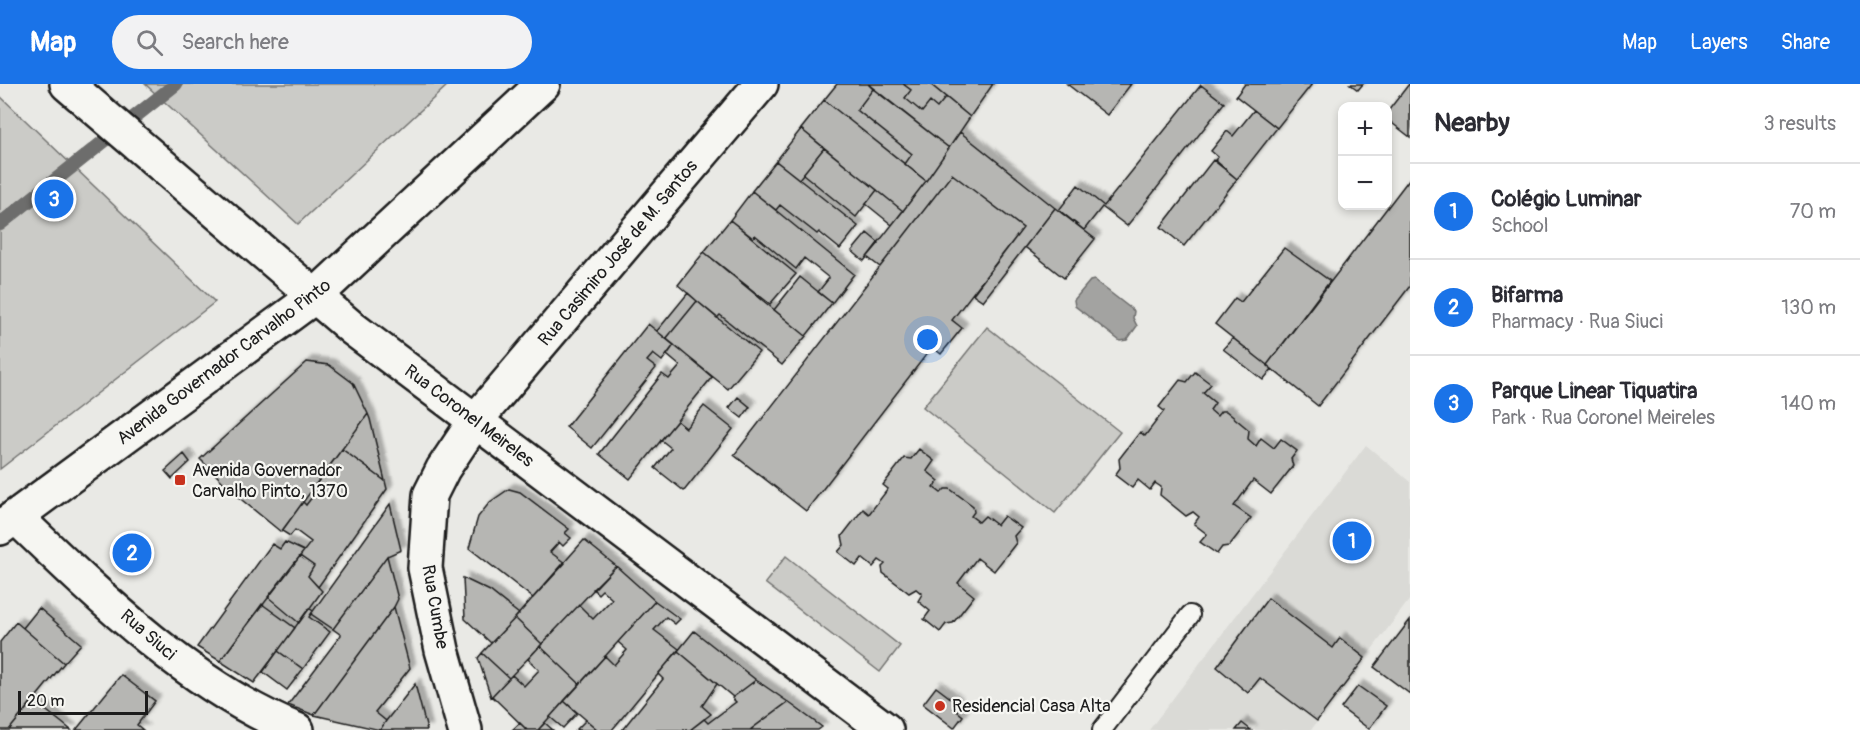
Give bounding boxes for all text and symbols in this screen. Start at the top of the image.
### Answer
search box [112,15,532,69]
text: Map [30,25,76,60]
icon: search [133,26,166,59]
text: Search here [181,28,289,56]
text: Map [1622,29,1657,56]
text: Layers [1690,29,1748,56]
text: Share [1781,29,1830,56]
map controls [1338,102,1392,210]
button: + [1338,102,1392,156]
text: Nearby [1434,107,1510,139]
text: 3 results [1764,111,1836,136]
street label: Rua Casimiro José de M. Santos [533,155,703,351]
button: − [1338,156,1392,210]
pin: 3 [34,176,74,222]
text: Colégio Luminar [1491,185,1641,213]
text: 1 [1450,199,1457,224]
text: 70 m [1790,199,1836,224]
text: School [1491,213,1548,238]
street label: Avenida Governador Carvalho Pinto [112,274,336,450]
text: Bifarma [1491,281,1563,309]
text: 2 [1448,295,1459,320]
text: 130 m [1781,295,1836,320]
text: Pharmacy · Rua Siuci [1491,309,1663,334]
your location [913,325,942,354]
street label: Rua Coronel Meireles [400,360,538,472]
text: Parque Linear Tiquatira [1491,377,1698,405]
text: 3 [1448,391,1459,416]
text: 140 m [1781,391,1836,416]
text: Park · Rua Coronel Meireles [1491,405,1715,430]
place label: Avenida Governador Carvalho Pinto, 1370 [192,459,348,503]
marker: Avenida Governador Carvalho Pinto, 1370 [173,473,187,487]
pin: 1 [1332,518,1372,564]
pin: 2 [112,530,152,576]
street label: Rua Cumbe [416,563,454,651]
street label: Rua Siuci [115,604,181,666]
scale bar [18,688,148,716]
text: 20 m [27,691,65,711]
place label: Residencial Casa Alta [952,695,1111,718]
marker: Residencial Casa Alta [933,699,947,713]

